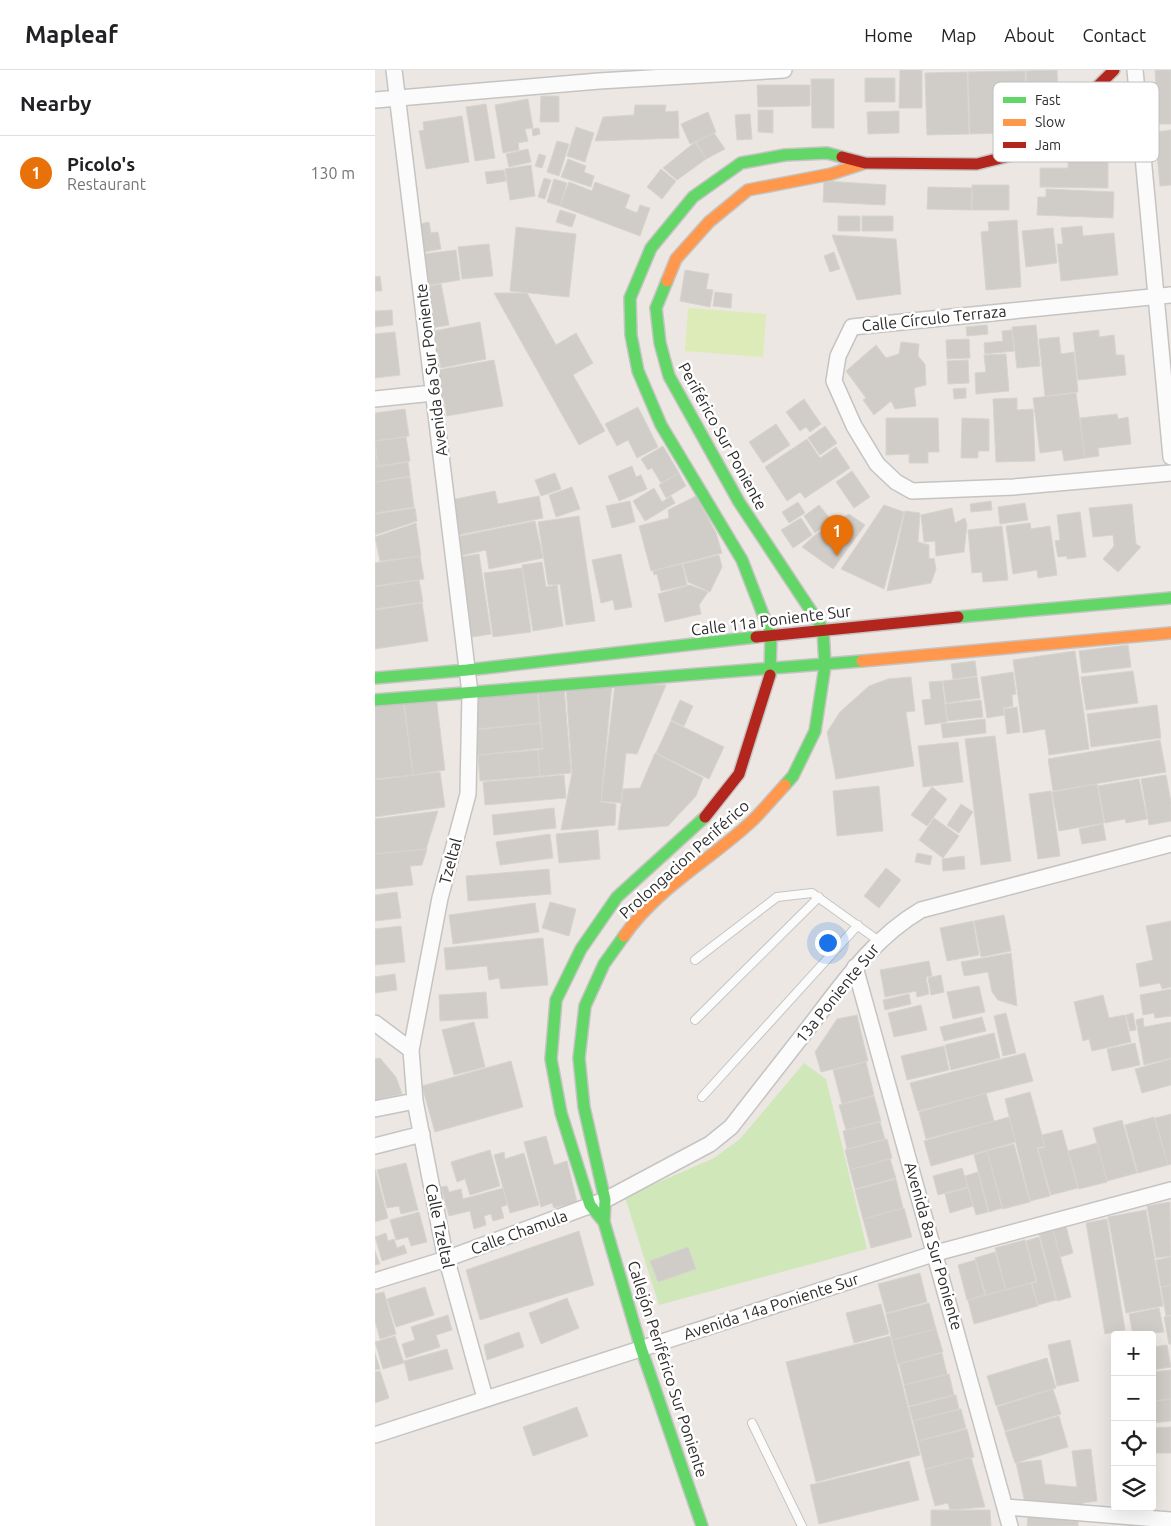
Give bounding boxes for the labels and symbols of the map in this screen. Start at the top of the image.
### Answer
legend [993,82,1159,162]
text: Fast [1035,92,1061,108]
text: Slow [1035,114,1065,130]
text: Jam [1035,137,1061,153]
street label: Avenida 6a Sur Poniente [411,283,451,457]
street label: Calle Círculo Terraza [861,301,1007,335]
street label: Periférico Sur Poniente [675,359,771,513]
pin: 1 [821,515,853,556]
street label: Calle 11a Poniente Sur [690,601,852,639]
street label: Prolongacion Periférico [615,796,753,922]
street label: Tzeltal [435,836,465,886]
your location [815,930,841,956]
street label: 13a Poniente Sur [792,940,882,1046]
street label: Avenida 8a Sur Poniente [901,1160,967,1332]
street label: Calle Tzeltal [422,1182,458,1270]
street label: Calle Chamula [468,1206,570,1258]
street label: Callejón Periférico Sur Poniente [624,1258,712,1480]
street label: Avenida 14a Poniente Sur [681,1269,861,1343]

